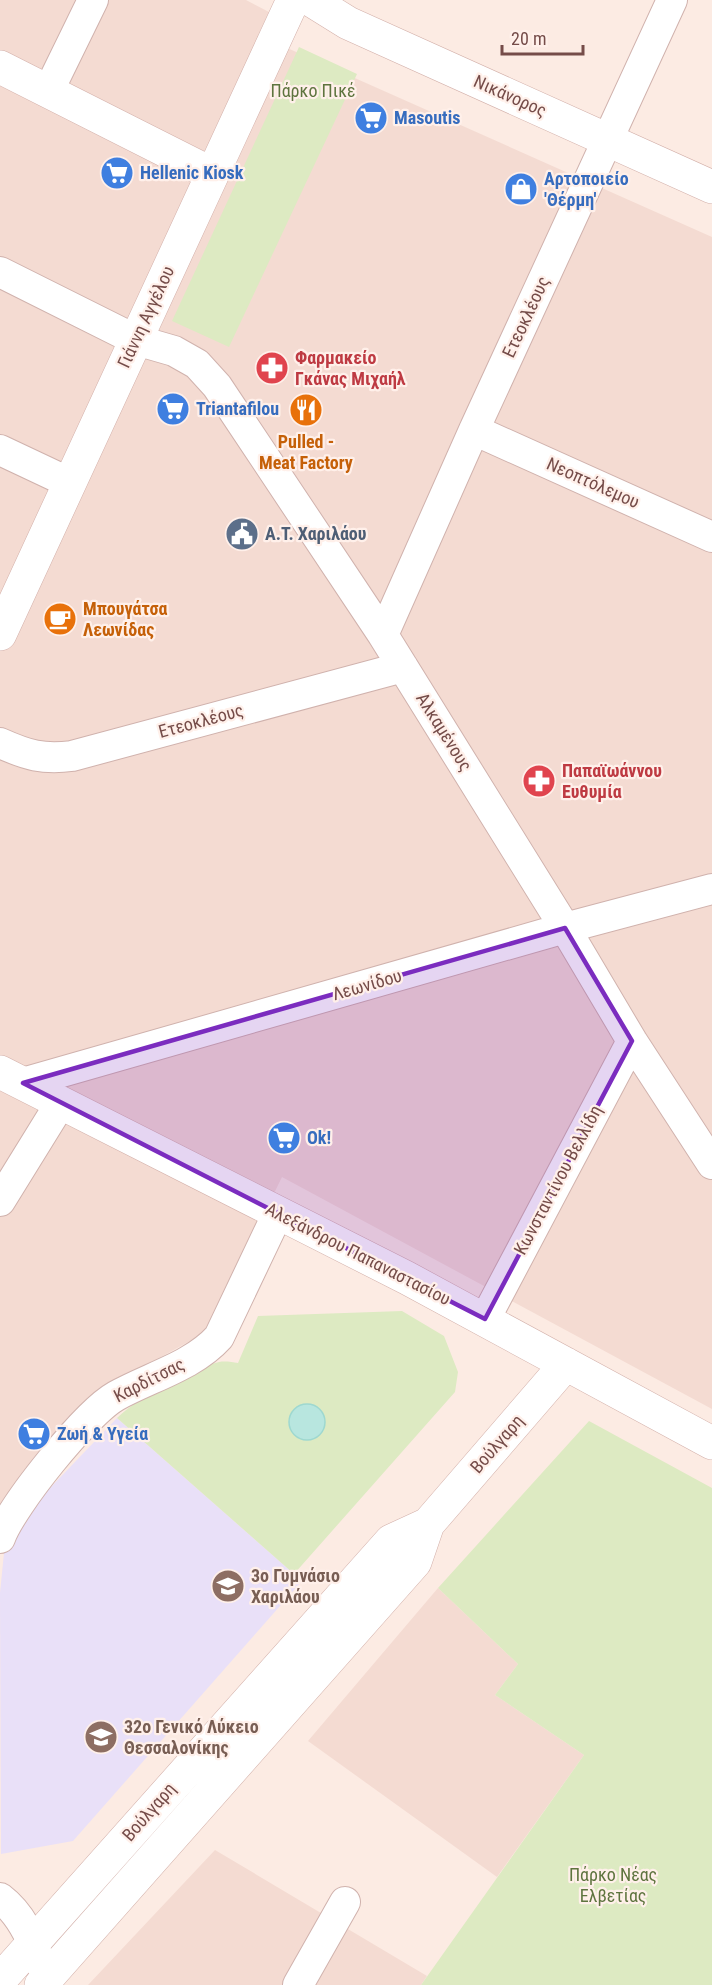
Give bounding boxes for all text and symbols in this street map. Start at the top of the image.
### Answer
scale bar [502,18,583,56]
text: 20 m [511,28,546,49]
street label: Νικάνορος [471,70,550,121]
park label: Πάρκο Πικέ [271,80,355,101]
supermarket icon: Masoutis [353,100,389,136]
place label: Masoutis [394,107,460,128]
supermarket icon: Hellenic Kiosk [99,155,135,191]
place label: Hellenic Kiosk [140,162,244,183]
place label: Αρτοποιείο 'Θέρμη' [544,168,629,210]
shop icon: Αρτοποιείο 'Θέρμη' [503,171,539,207]
street label: Γιάννη Αγγέλου [113,263,178,371]
street label: Ετεοκλέους [498,273,553,361]
place label: Φαρμακείο Γκάνας Μιχαήλ [295,347,406,390]
pharmacy icon: Φαρμακείο Γκάνας Μιχαήλ [254,350,290,386]
supermarket icon: Triantafilou [155,391,191,427]
restaurant icon: Pulled - Meat Factory [288,392,324,428]
place label: Triantafilou [196,398,279,419]
place label: Pulled - Meat Factory [259,431,353,473]
street label: Νεοπτόλεμου [544,453,643,512]
public building icon: Α.Τ. Χαριλάου [224,516,260,552]
place label: Α.Τ. Χαριλάου [265,523,367,544]
place label: Μπουγάτσα Λεωνίδας [83,598,168,640]
cafe icon: Μπουγάτσα Λεωνίδας [42,601,78,637]
street label: Αλκαμένους [412,689,477,775]
street label: Ετεοκλέους [156,699,246,742]
place label: Παπαϊωάννου Ευθυμία [562,760,662,802]
pharmacy icon: Παπαϊωάννου Ευθυμία [521,763,557,799]
street label: Λεωνίδου [330,965,404,1004]
street label: Κωνσταντίνου Βελλίδη [509,1101,606,1258]
supermarket icon: Ok! [266,1120,302,1156]
place label: Ok! [307,1127,331,1148]
street label: Αλεξάνδρου Παπαναστασίου [262,1198,454,1309]
street label: Καρδίτσας [110,1353,188,1406]
street label: Βούλγαρη [466,1410,528,1477]
supermarket icon: Ζωή & Υγεία [16,1416,52,1452]
place label: Ζωή & Υγεία [57,1423,148,1444]
place label: 3ο Γυμνάσιο Χαριλάου [251,1565,340,1607]
school or university icon: 3ο Γυμνάσιο Χαριλάου [210,1568,246,1604]
place label: 32ο Γενικό Λύκειο Θεσσαλονίκης [124,1716,259,1758]
school or university icon: 32ο Γενικό Λύκειο Θεσσαλονίκης [83,1719,119,1755]
street label: Βούλγαρη [118,1778,180,1845]
park label: Πάρκο Νέας Ελβετίας [569,1864,657,1906]

